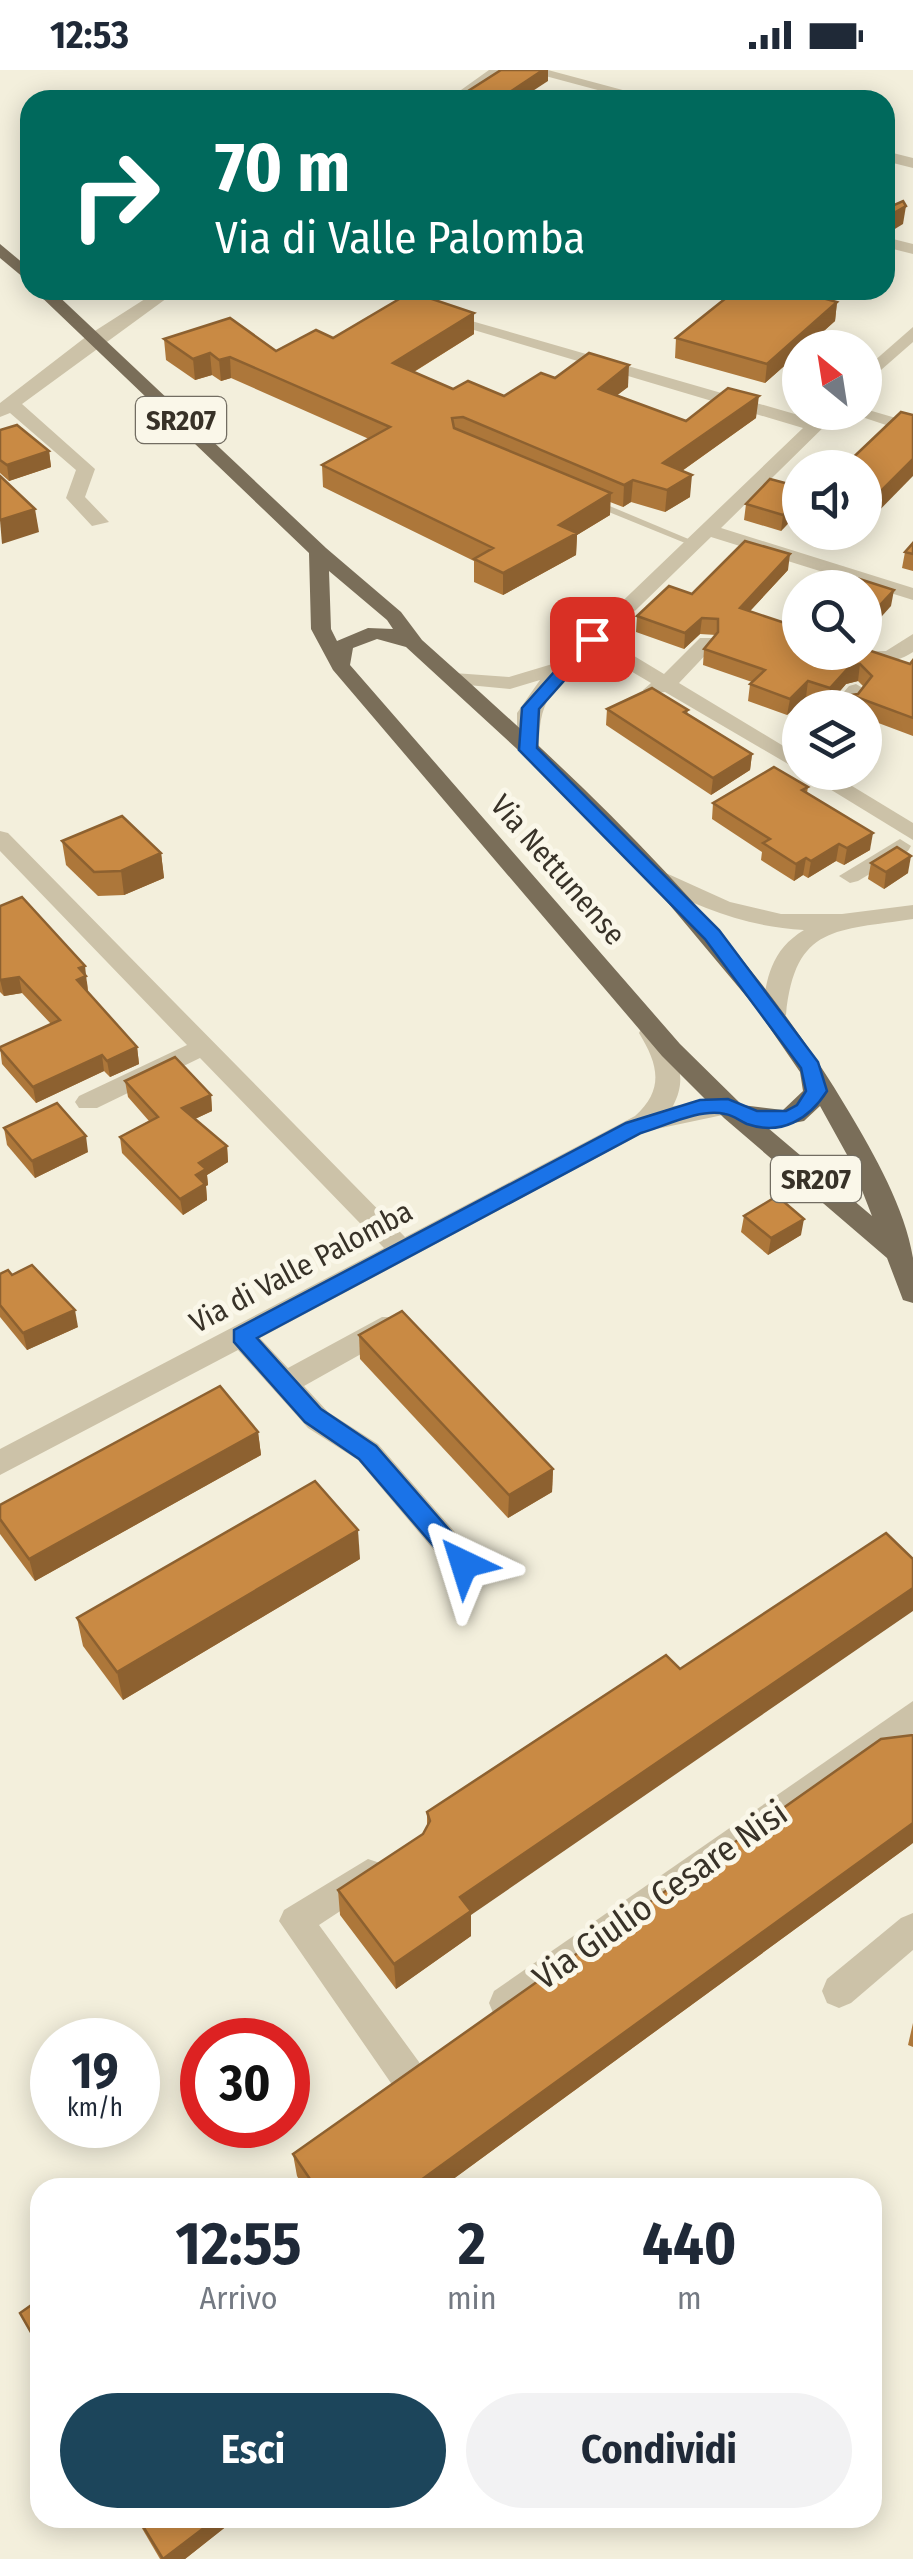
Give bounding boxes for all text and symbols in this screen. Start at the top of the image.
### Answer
text: 12:53 [50,12,129,58]
text: 70 m [215,126,350,210]
icon: right [50,130,180,260]
text: Via di Valle Palomba [215,211,585,265]
north arrow [782,330,882,430]
map controls [782,330,882,790]
road number: SR207 [136,397,226,443]
button: sound [782,450,882,550]
button: search [782,570,882,670]
pin [550,597,635,682]
icon: arrive [565,612,620,667]
button: layers [782,690,882,790]
street label: Via Nettunense [483,788,633,952]
road number: SR207 [771,1156,861,1202]
street label: Via di Valle Palomba [184,1193,418,1341]
position arrow [412,1512,516,1616]
street label: Via Giulio Cesare Nisi [525,1792,795,1998]
speed limit sign: 30 [180,2018,310,2148]
text: 19 [71,2041,118,2101]
text: km/h [67,2093,123,2123]
text: 12:55 [176,2208,302,2280]
text: 2 [458,2208,486,2280]
text: 440 [642,2208,737,2280]
text: Arrivo [199,2279,278,2317]
text: min [447,2279,497,2317]
text: m [677,2279,702,2317]
button: Esci [60,2393,446,2508]
button: Condividi [466,2393,852,2508]

